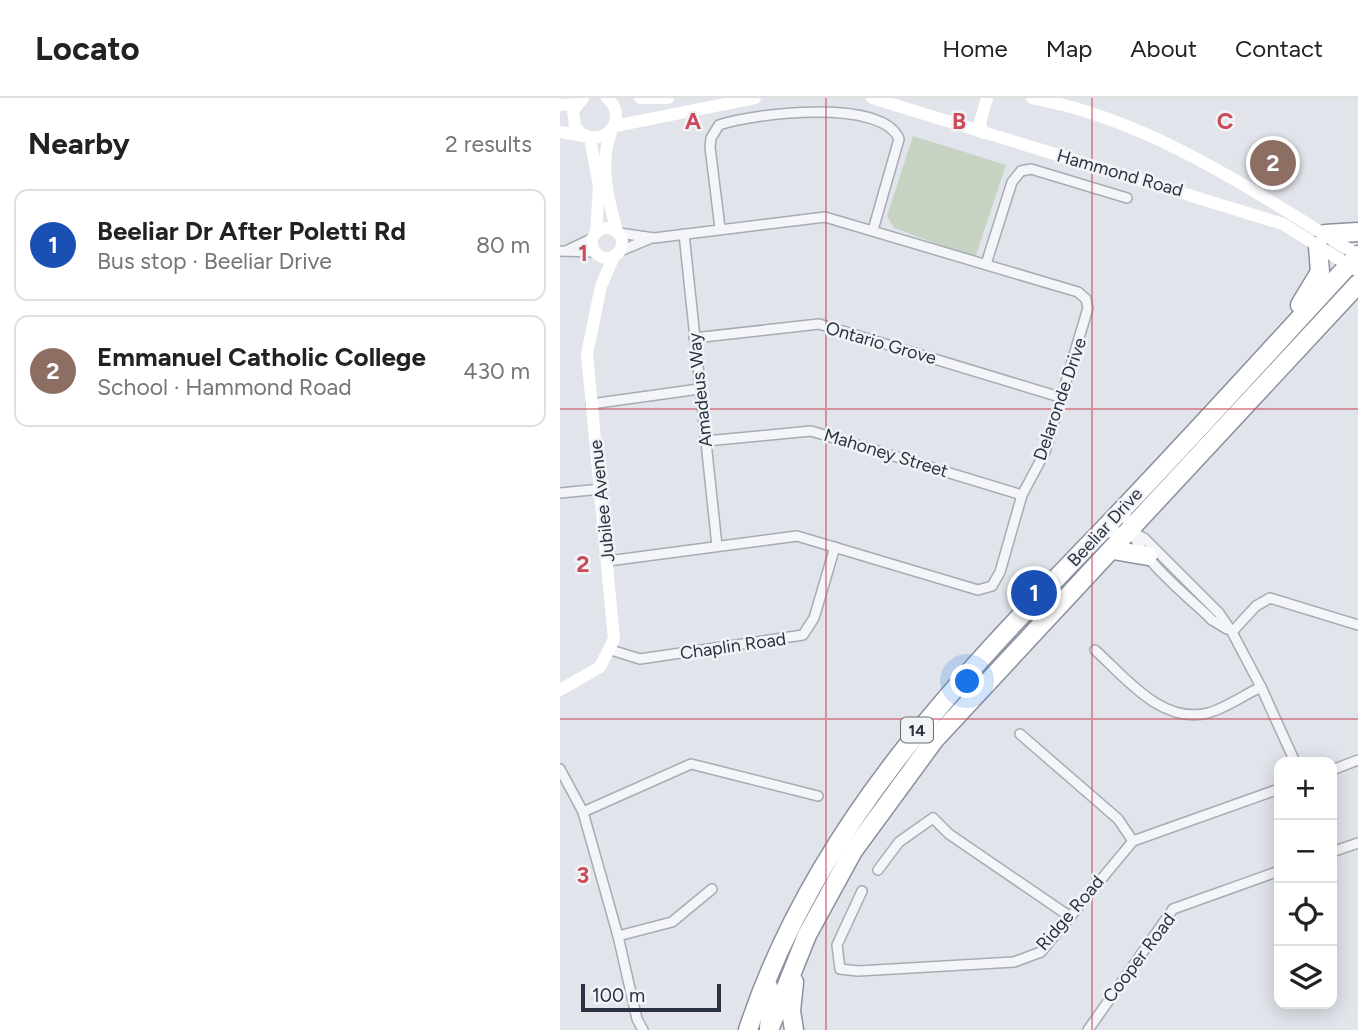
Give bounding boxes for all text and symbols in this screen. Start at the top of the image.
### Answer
text: Locato [35,29,140,68]
text: Home [942,34,1008,63]
text: Map [1046,34,1092,63]
text: About [1130,34,1197,63]
text: Contact [1235,34,1323,63]
text: A [685,107,702,135]
text: B [952,107,966,135]
text: C [1217,107,1234,135]
text: Nearby [28,125,130,162]
text: 2 results [445,130,532,158]
pin: 2 [1250,137,1296,189]
street label: Hammond Road [1054,144,1186,202]
text: Beeliar Dr After Poletti Rd [97,215,406,247]
text: 1 [48,231,58,259]
text: 80 m [476,231,530,259]
text: 1 [578,239,588,267]
text: Bus stop · Beeliar Drive [97,247,332,275]
street label: Ontario Grove [823,317,939,369]
street label: Amadeus Way [683,331,717,448]
street label: Delaronde Drive [1029,335,1091,463]
text: Emmanuel Catholic College [97,341,426,373]
text: 2 [46,357,60,385]
text: 430 m [463,357,530,385]
text: School · Hammond Road [97,373,352,401]
street label: Mahoney Street [821,424,951,482]
street label: Jubilee Avenue [585,439,619,563]
street label: Beeliar Drive [1063,483,1147,571]
text: 2 [576,550,590,578]
pin: 1 [1011,567,1057,619]
street label: Chaplin Road [679,628,787,664]
your location [950,664,984,698]
road number: 14 [901,718,933,743]
map controls [1274,757,1337,1009]
button: + [1274,757,1337,820]
button: − [1274,820,1337,883]
text: 3 [577,861,589,889]
street label: Ridge Road [1031,871,1109,955]
button: locate [1274,883,1337,946]
street label: Cooper Road [1098,909,1180,1007]
button: layers [1274,946,1337,1009]
scale bar [581,981,721,1013]
text: 100 m [592,984,645,1007]

